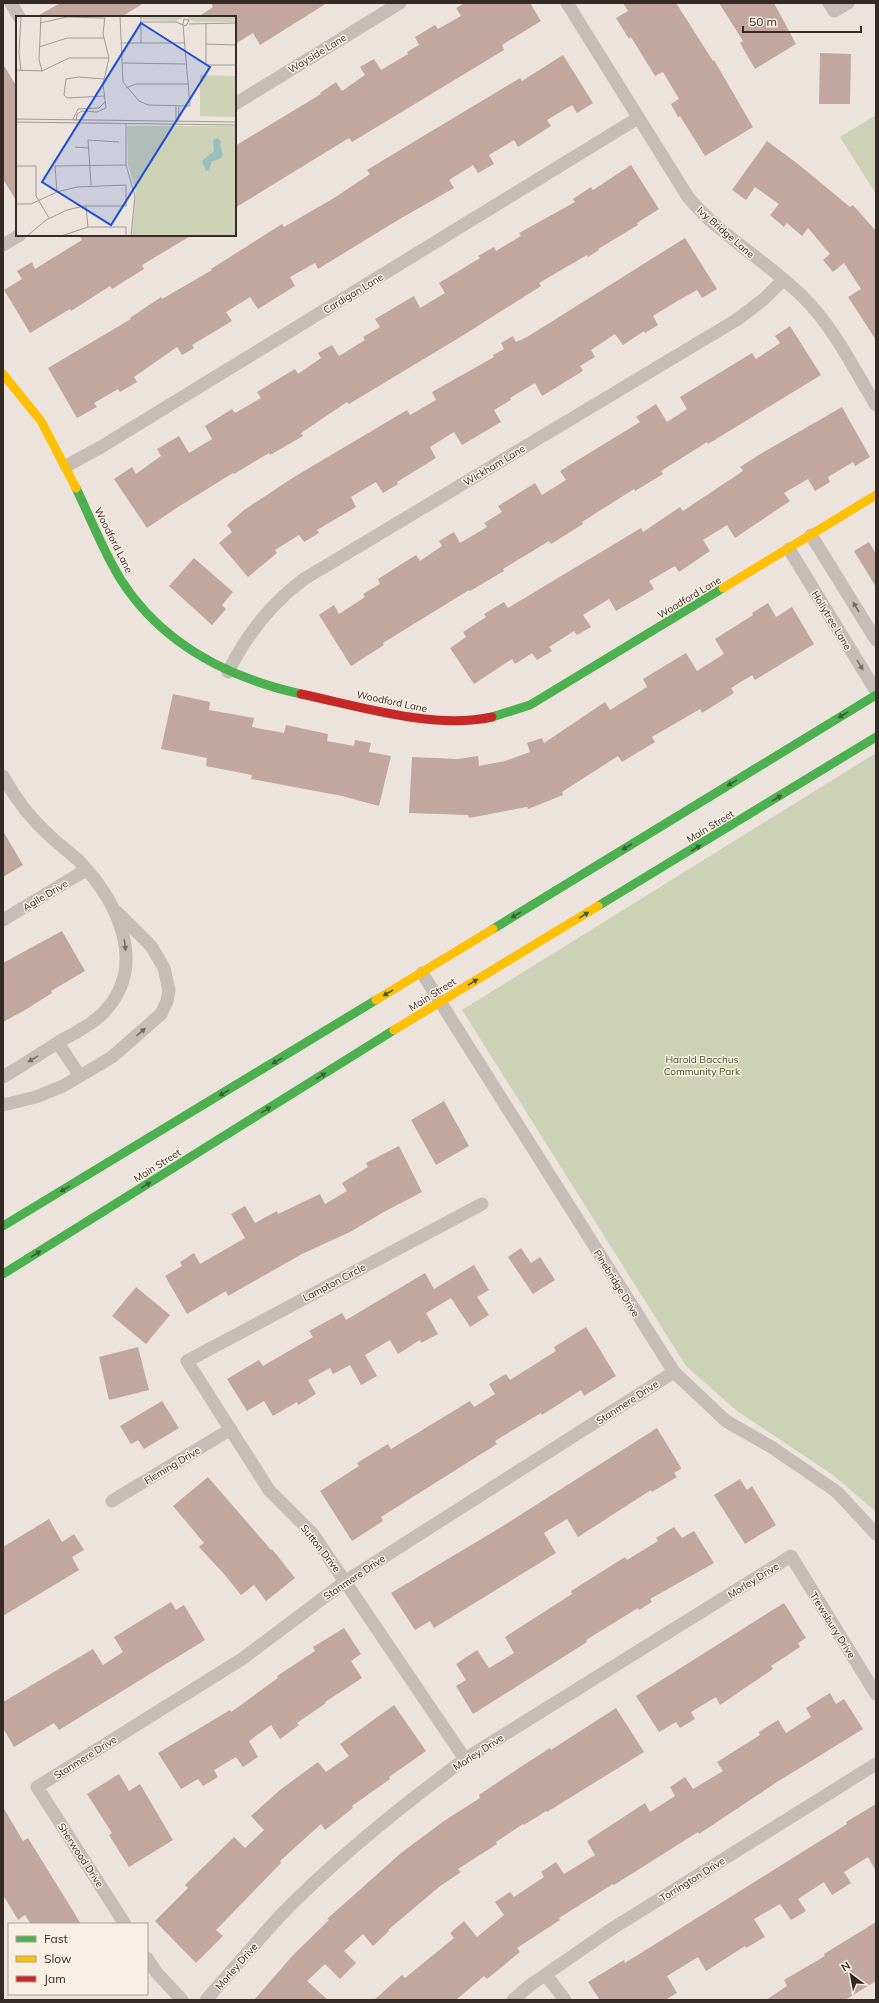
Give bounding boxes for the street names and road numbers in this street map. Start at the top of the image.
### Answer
street label: Wayside Lane [286,31,349,76]
street label: Ivy Bridge Lane [694,204,757,261]
street label: Cardigan Lane [321,270,386,316]
street label: Wickham Lane [461,442,527,489]
street label: Woodford Lane [91,505,136,575]
street label: Woodford Lane [655,573,723,621]
street label: Hollytree Lane [809,588,854,652]
street label: Woodford Lane [355,688,428,715]
street label: Main Street [684,807,737,846]
street label: Agile Drive [20,877,70,914]
street label: Main Street [406,975,459,1014]
street label: Main Street [131,1146,184,1185]
street label: Pinebridge Drive [591,1247,642,1319]
street label: Lampton Circle [301,1260,368,1304]
street label: Stanmere Drive [594,1377,661,1427]
street label: Fleming Drive [142,1444,203,1487]
street label: Sutton Drive [298,1522,343,1575]
street label: Stanmere Drive [321,1552,388,1603]
street label: Morley Drive [725,1560,781,1601]
street label: Trewsbury Drive [807,1590,858,1661]
street label: Morley Drive [451,1731,506,1774]
street label: Stanmere Drive [51,1733,119,1782]
street label: Sherwood Drive [55,1821,106,1890]
street label: Torrington Drive [657,1854,727,1905]
street label: Morley Drive [213,1940,260,1992]

